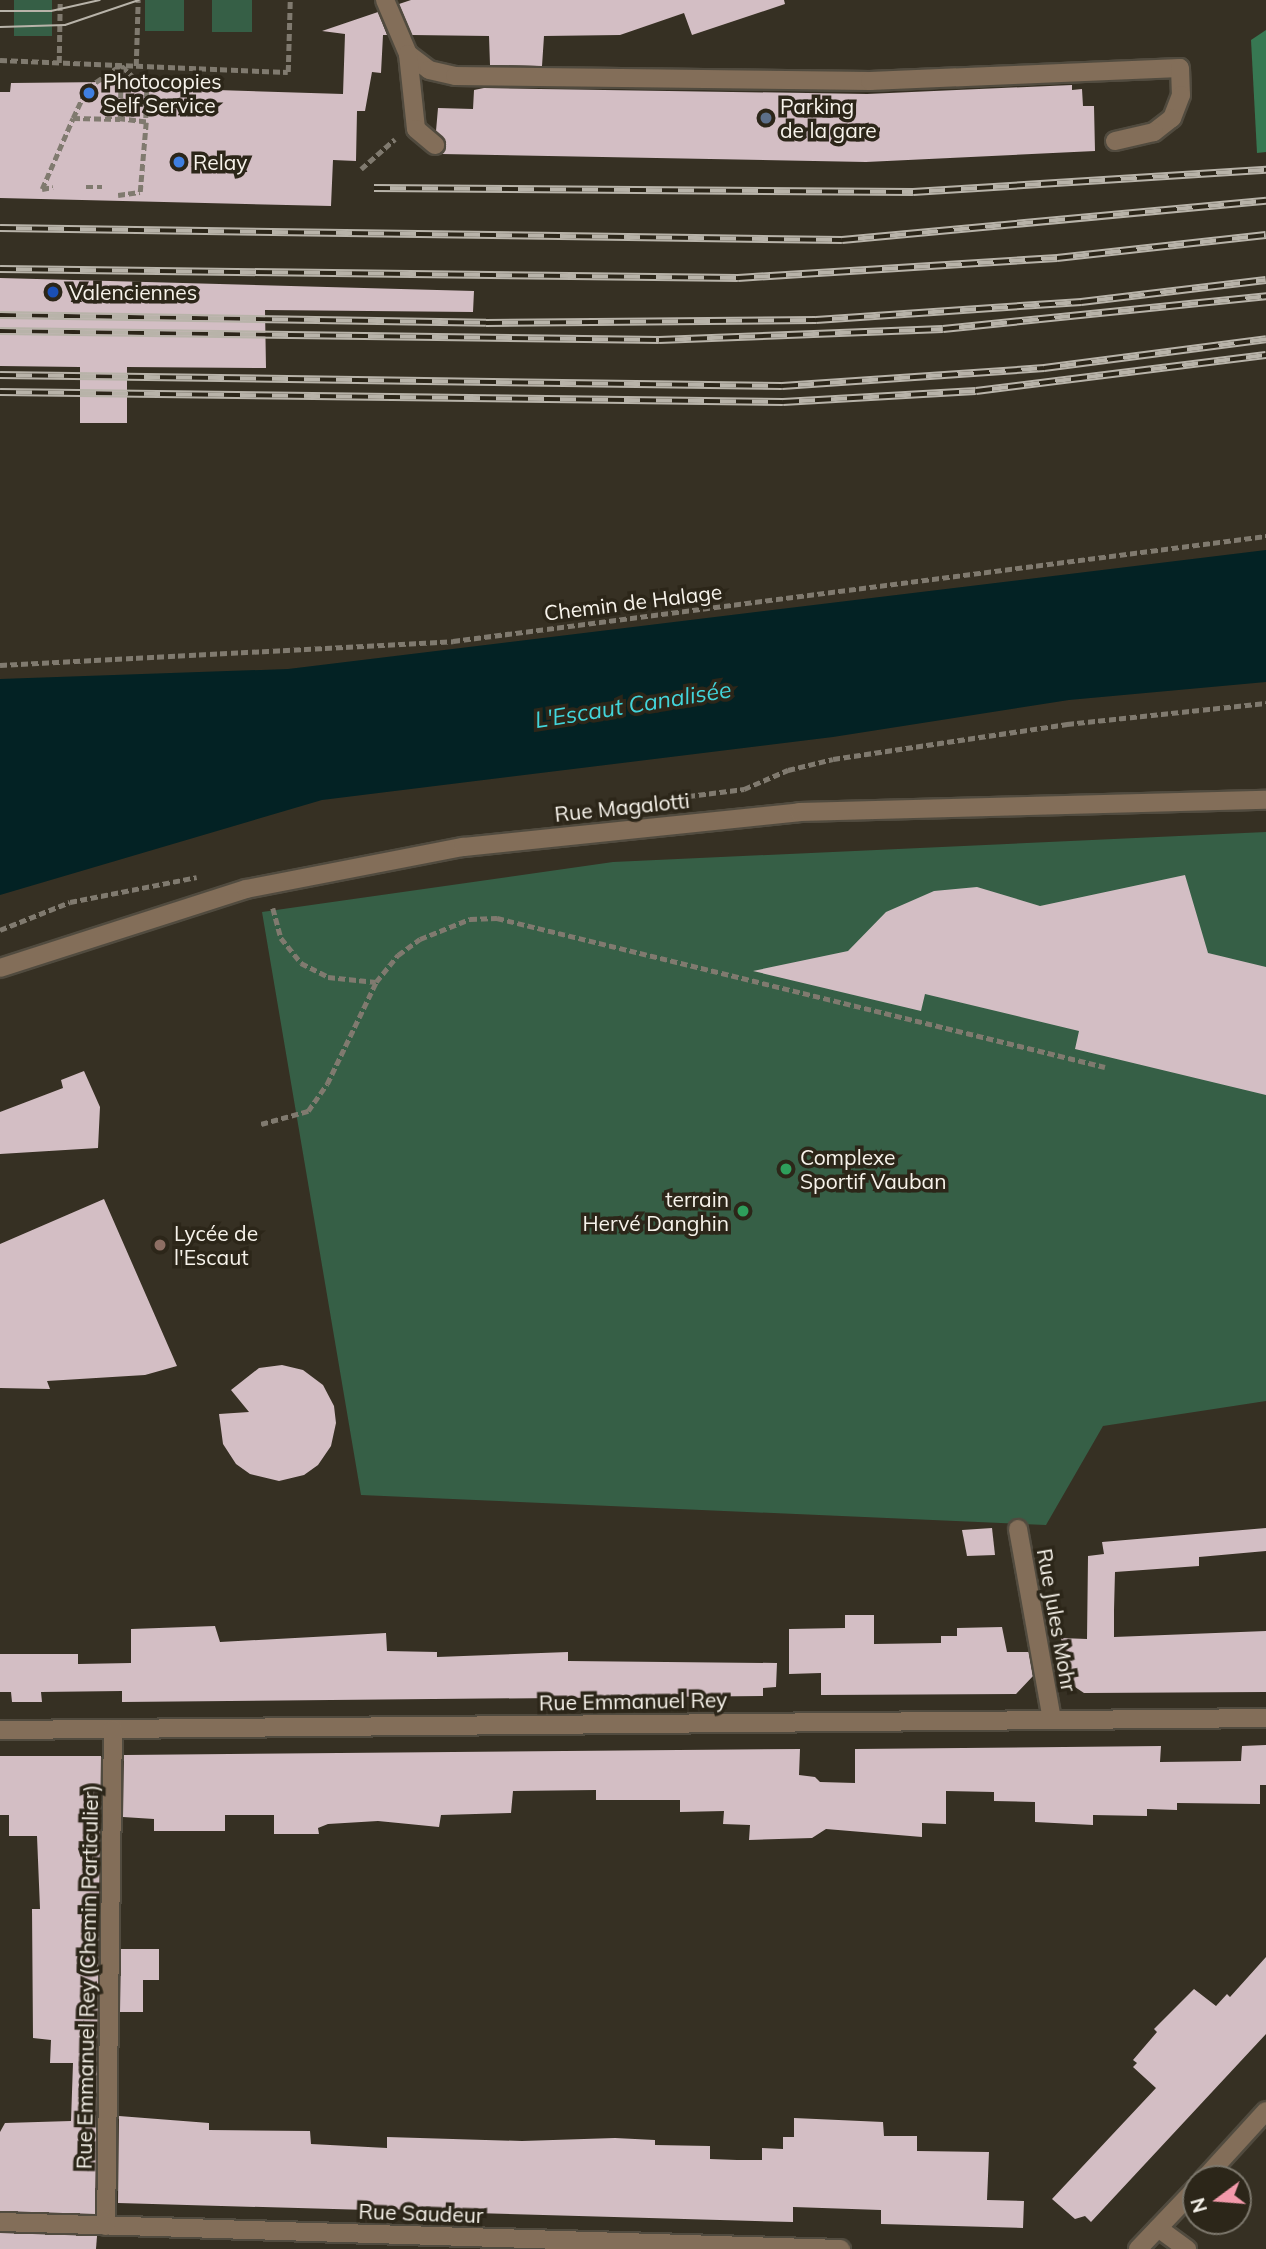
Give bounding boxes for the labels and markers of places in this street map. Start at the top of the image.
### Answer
place label: Photocopies Self Service [103,68,222,118]
marker: Photocopies Self Service [81,85,97,101]
place label: Parking de la gare [780,93,877,143]
marker: Parking de la gare [758,110,774,126]
place label: Relay [193,149,247,175]
marker: Relay [171,154,187,170]
place label: Valenciennes [69,279,197,305]
marker: Valenciennes [43,282,63,302]
place label: Complexe Sportif Vauban [800,1144,946,1194]
marker: Complexe Sportif Vauban [778,1161,794,1177]
place label: terrain Hervé Danghin [582,1186,729,1236]
marker: terrain Hervé Danghin [735,1203,751,1219]
place label: Lycée de l'Escaut [174,1220,258,1270]
marker: Lycée de l'Escaut [152,1237,168,1253]

